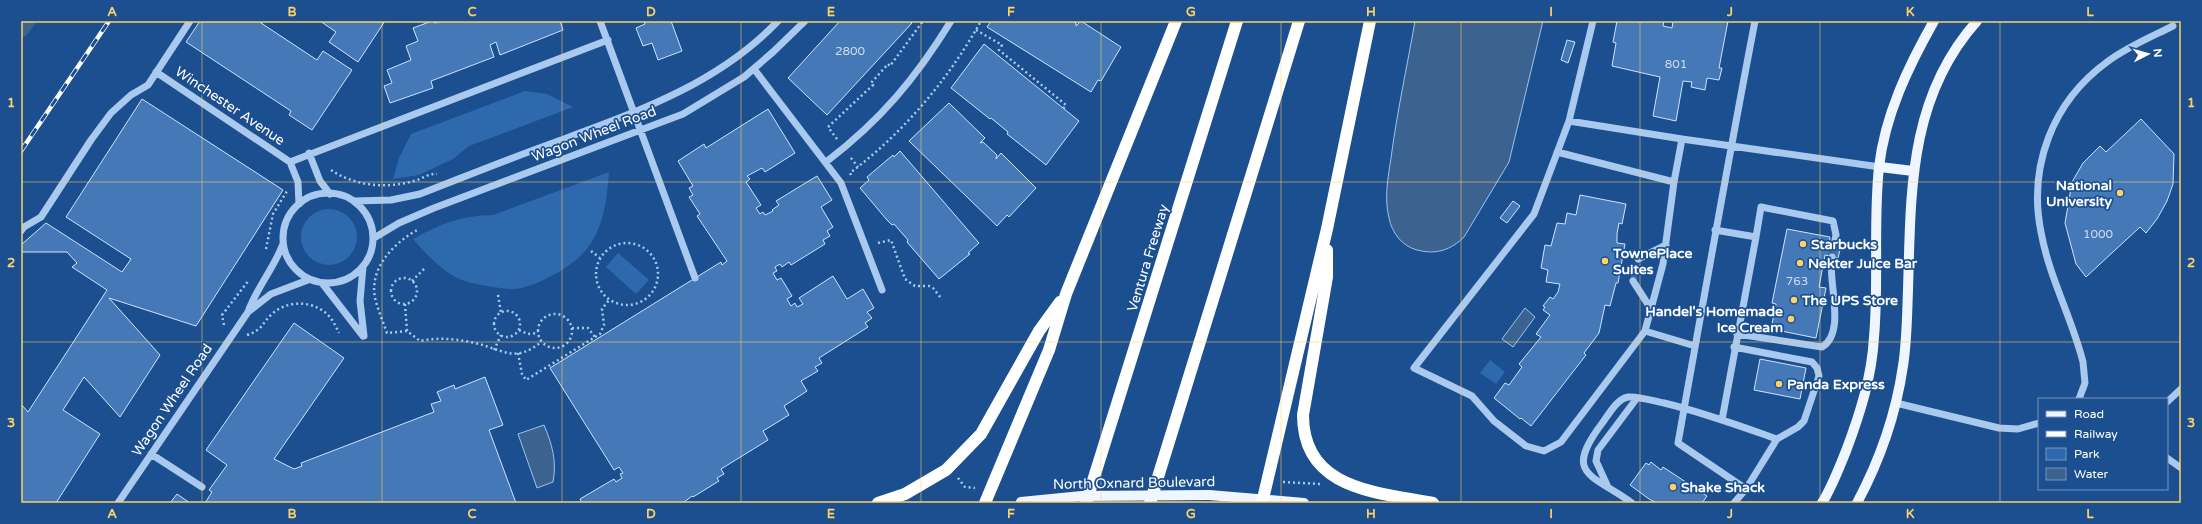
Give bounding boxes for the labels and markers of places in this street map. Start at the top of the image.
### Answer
place label: National University [2046,177,2112,210]
marker: National University [2115,188,2125,198]
place label: Starbucks [1811,236,1877,253]
marker: Starbucks [1798,239,1808,249]
place label: TownePlace Suites [1612,245,1693,278]
place label: Nekter Juice Bar [1808,255,1918,272]
marker: TownePlace Suites [1600,256,1610,266]
marker: Nekter Juice Bar [1795,258,1805,268]
place label: The UPS Store [1801,292,1898,309]
marker: The UPS Store [1789,295,1799,305]
place label: Handel's Homemade Ice Cream [1645,303,1783,336]
marker: Handel's Homemade Ice Cream [1786,314,1796,324]
place label: Panda Express [1787,376,1885,393]
marker: Panda Express [1774,379,1784,389]
place label: Shake Shack [1681,479,1765,496]
marker: Shake Shack [1668,482,1678,492]

